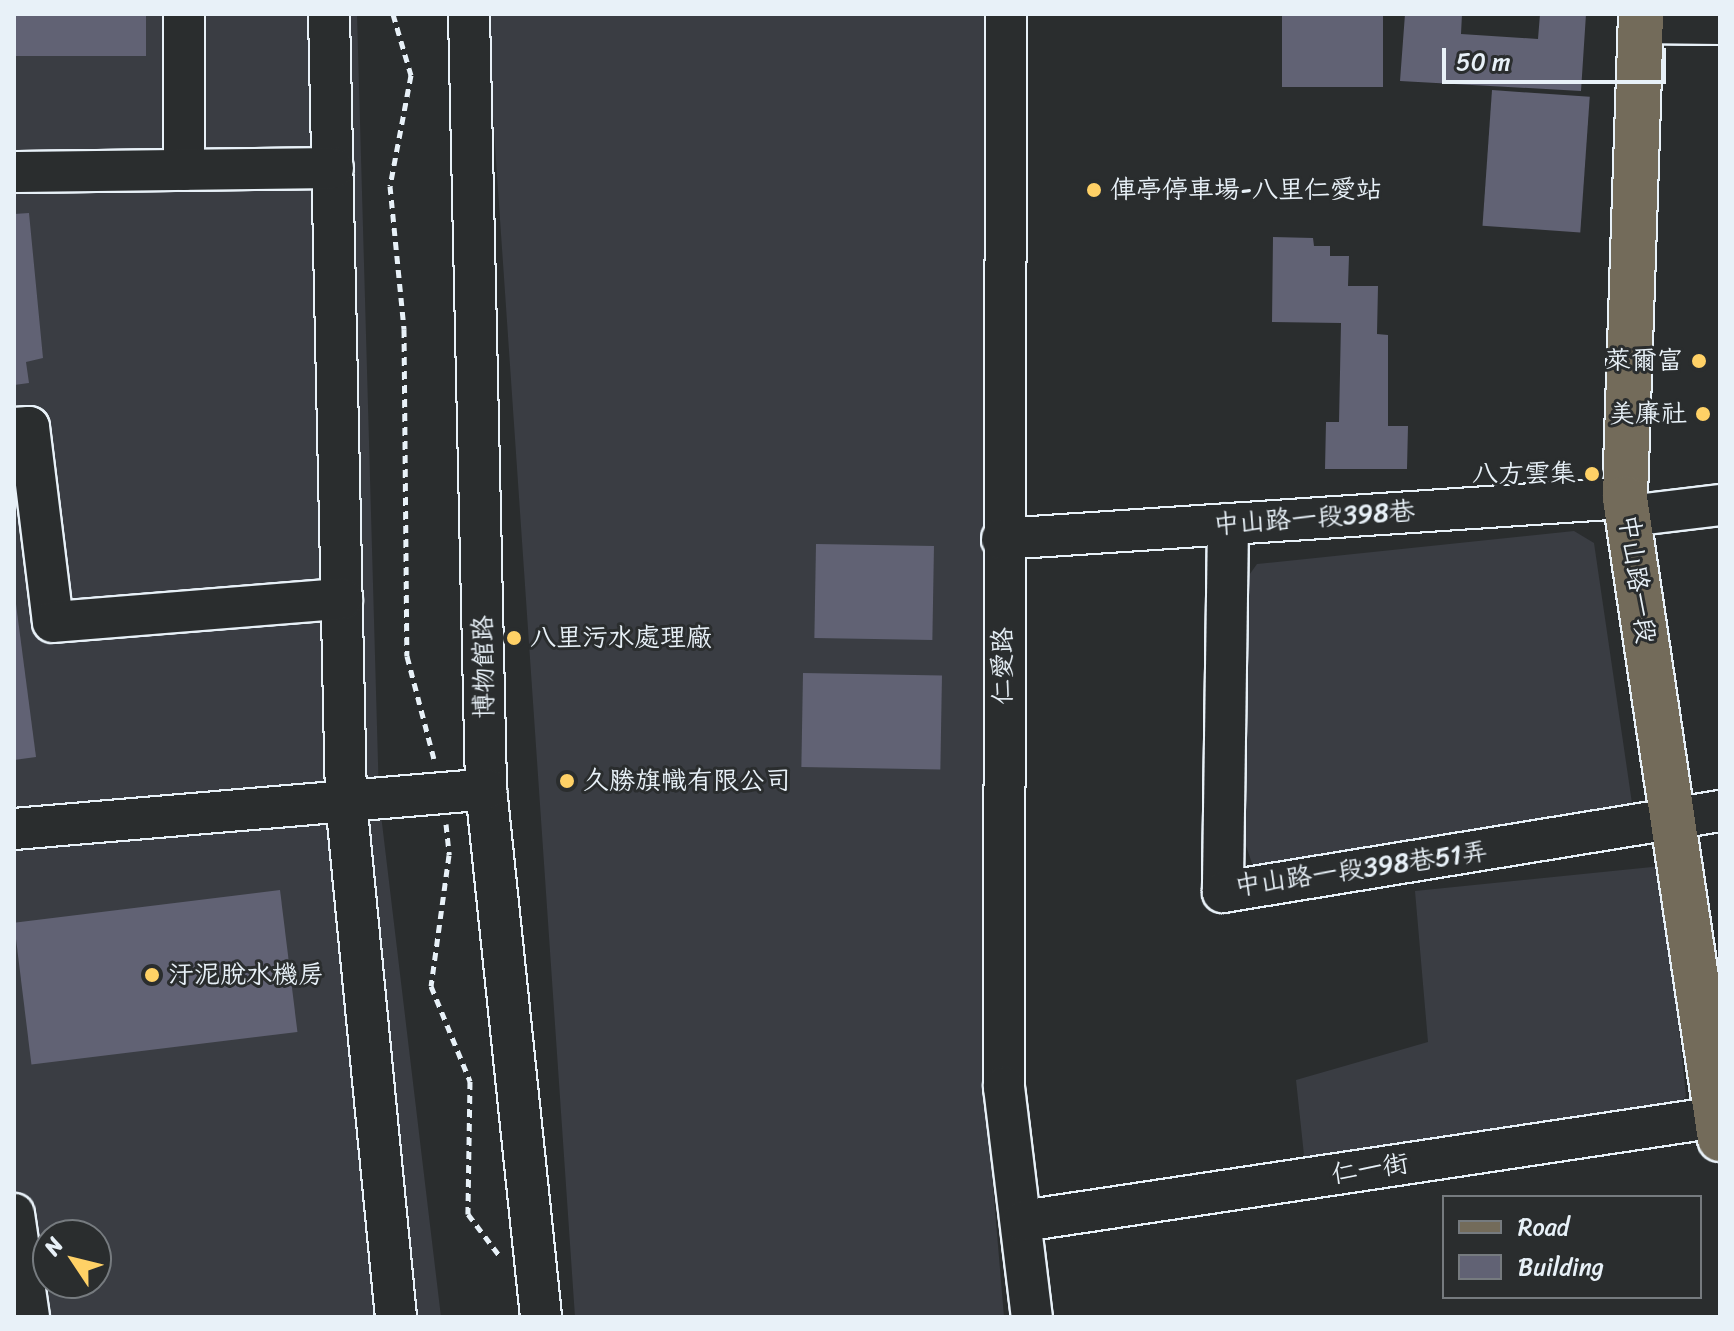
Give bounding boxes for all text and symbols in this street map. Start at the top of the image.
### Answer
scale bar [1446,32,1670,82]
text: 50 m [1456,41,1511,83]
place label: 俥亭停車場-八里仁愛站 [1110,174,1382,206]
marker: 俥亭停車場-八里仁愛站 [1085,181,1103,199]
place label: 萊爾富 [1605,345,1683,377]
marker: 萊爾富 [1690,352,1708,370]
place label: 美廉社 [1609,398,1687,430]
marker: 美廉社 [1694,405,1712,423]
place label: 八方雲集 [1472,458,1576,490]
marker: 八方雲集 [1583,465,1601,483]
street label: 中山路一段398巷 [1212,495,1416,541]
street label: 中山路一段 [1613,512,1661,646]
street label: 博物館路 [467,615,501,719]
place label: 八里污水處理廠 [530,622,712,654]
street label: 仁愛路 [987,627,1019,705]
marker: 八里污水處理廠 [505,629,523,647]
place label: 久勝旗幟有限公司 [583,765,791,797]
marker: 久勝旗幟有限公司 [558,772,576,790]
street label: 中山路一段398巷51弄 [1233,836,1489,902]
place label: 汙泥脫水機房 [168,959,324,991]
marker: 汙泥脫水機房 [143,966,161,984]
street label: 仁一街 [1329,1147,1411,1191]
legend [1442,1195,1702,1299]
text: Road [1518,1206,1569,1248]
north arrow [32,1219,112,1299]
text: N [33,1229,74,1264]
text: Building [1518,1246,1604,1288]

